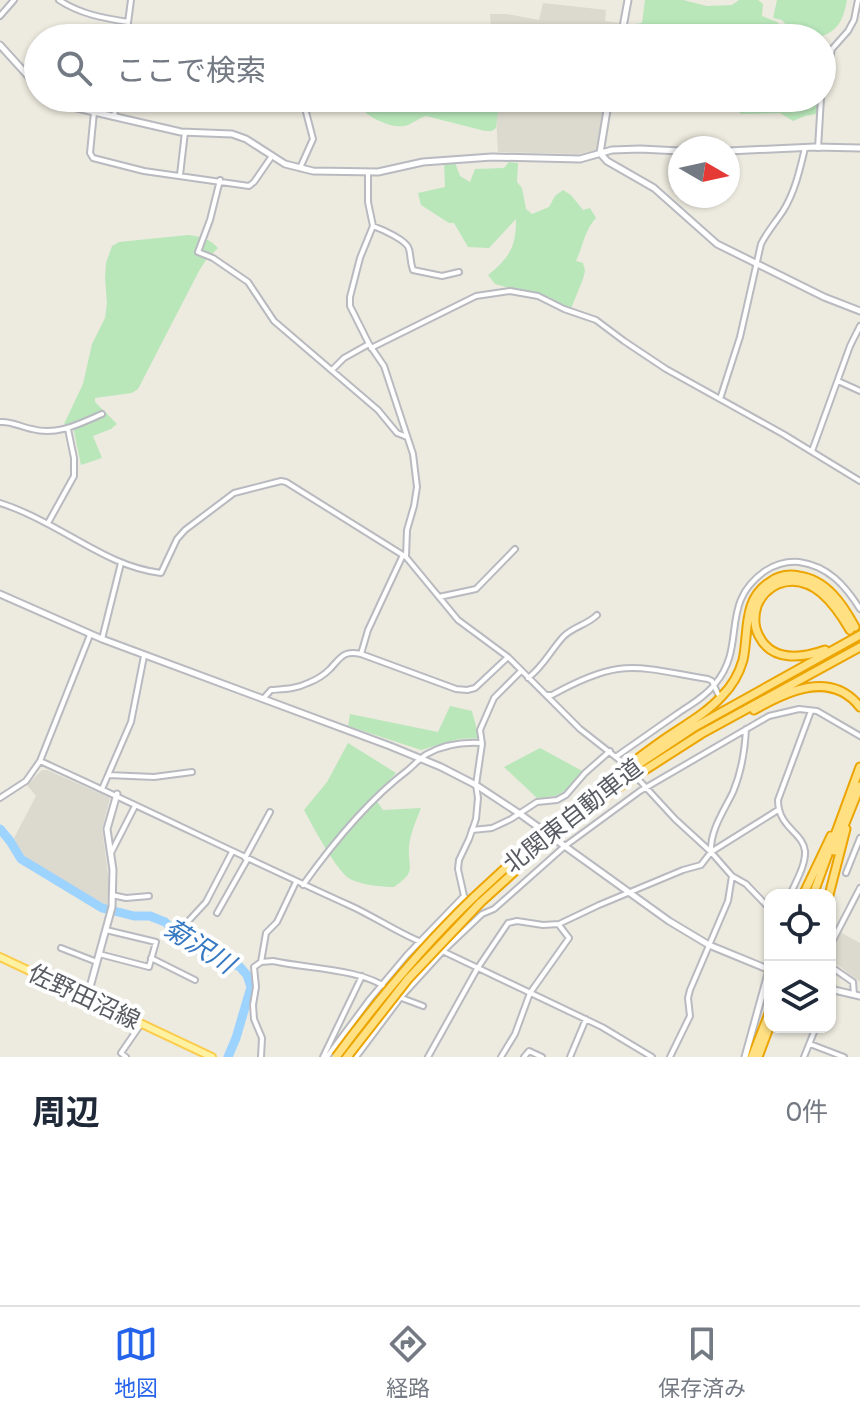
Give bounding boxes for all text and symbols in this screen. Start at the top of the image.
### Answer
search box [24,24,836,112]
icon: search [52,46,96,90]
text: ここで検索 [116,53,266,90]
north arrow [668,136,740,208]
street label: 北関東自動車道 [498,753,648,880]
map controls [764,889,836,1033]
button: locate [764,889,836,961]
water label: 菊沢川 [157,913,243,982]
street label: 佐野田沼線 [23,959,144,1036]
button: layers [764,961,836,1033]
text: 周辺 [32,1093,100,1134]
text: 0件 [786,1097,828,1128]
tab: 地図 [114,1322,158,1402]
tab: 経路 [386,1322,430,1402]
tab: 保存済み [658,1322,746,1402]

